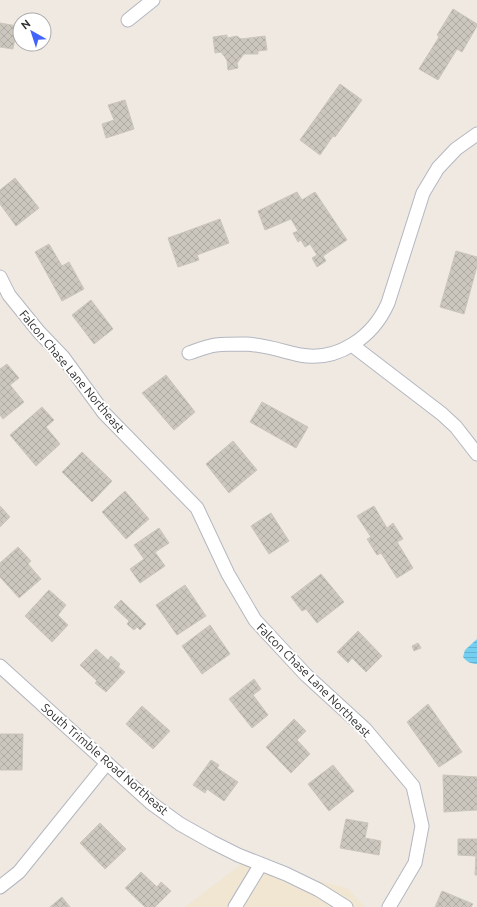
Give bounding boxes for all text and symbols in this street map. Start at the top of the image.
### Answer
north arrow [12,12,52,52]
text: N [19,17,33,31]
street label: Falcon Chase Lane Northeast [17,307,127,435]
street label: Falcon Chase Lane Northeast [255,621,374,740]
street label: South Trimble Road Northeast [39,701,171,818]

